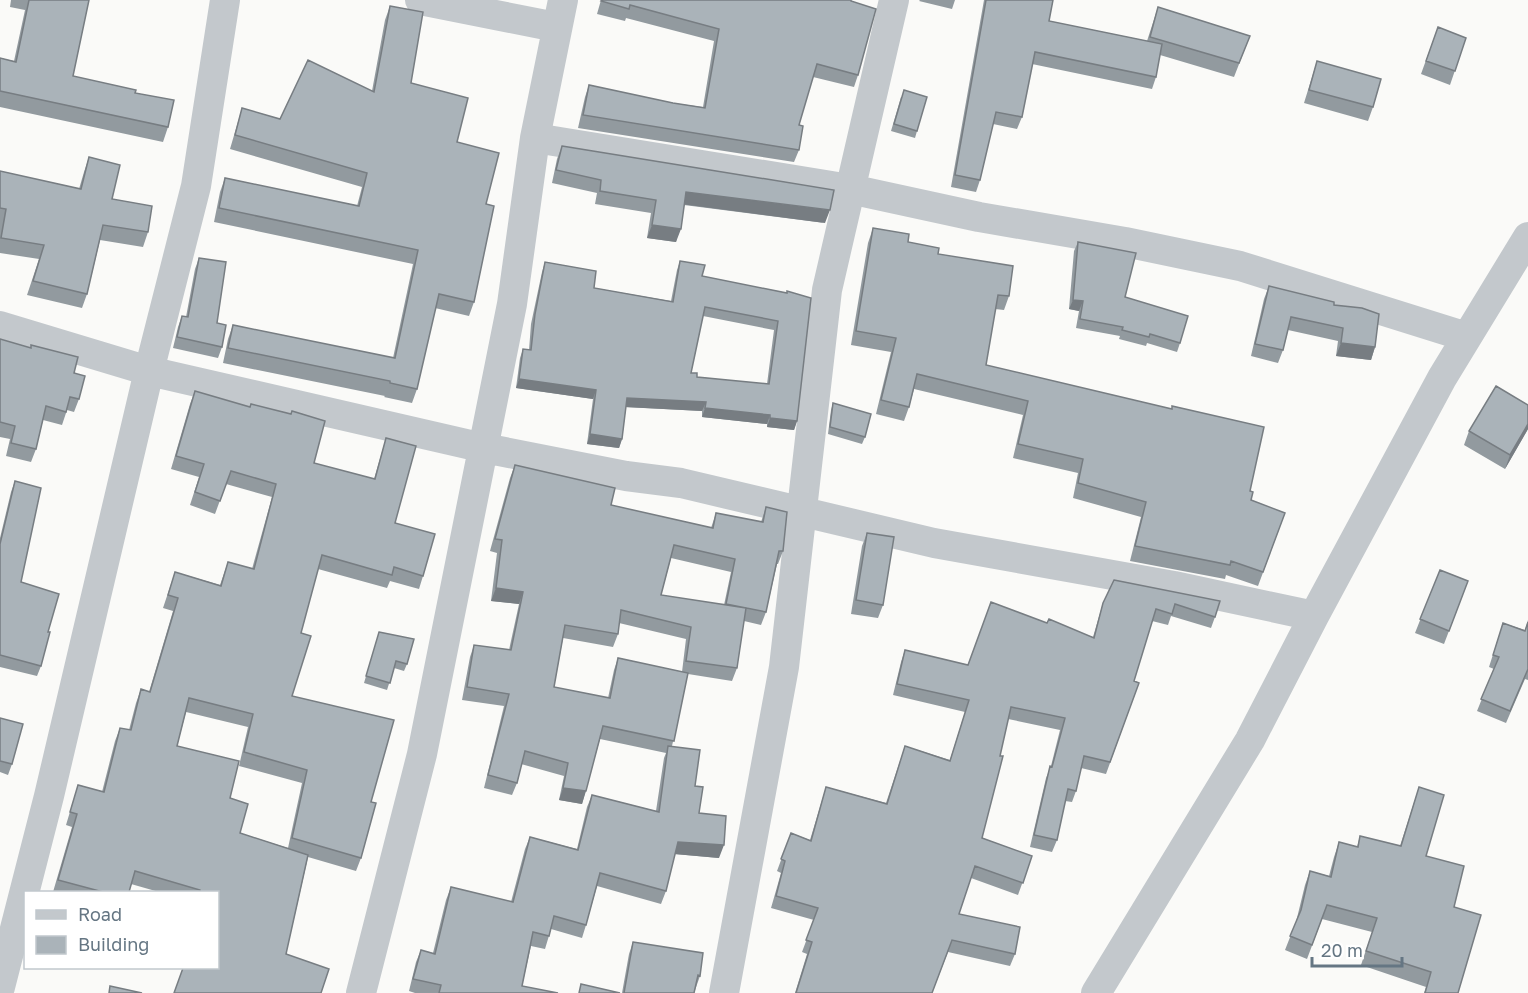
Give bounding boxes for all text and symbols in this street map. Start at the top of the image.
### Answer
legend [24,891,219,969]
text: Road [78,903,122,925]
scale bar [1312,930,1402,968]
text: Building [78,933,149,955]
text: 20 m [1321,939,1363,961]

